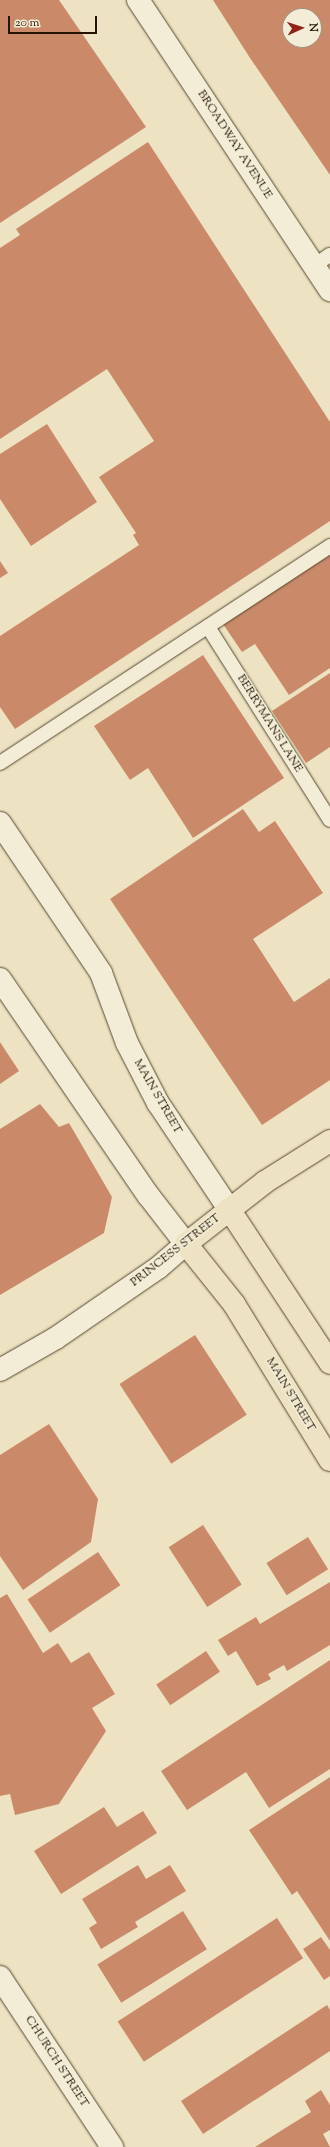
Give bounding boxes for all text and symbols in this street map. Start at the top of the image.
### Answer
scale bar [10,8,99,34]
north arrow [282,8,322,48]
text: 20 m [15,14,39,32]
text: N [305,23,321,32]
street label: BROADWAY AVENUE [193,88,275,202]
street label: BERRYMANS LANE [233,672,305,776]
street label: MAIN STREET [130,1057,184,1137]
street label: PRINCESS STREET [128,1212,224,1290]
street label: MAIN STREET [262,1355,318,1435]
street label: CHURCH STREET [21,2014,91,2110]

